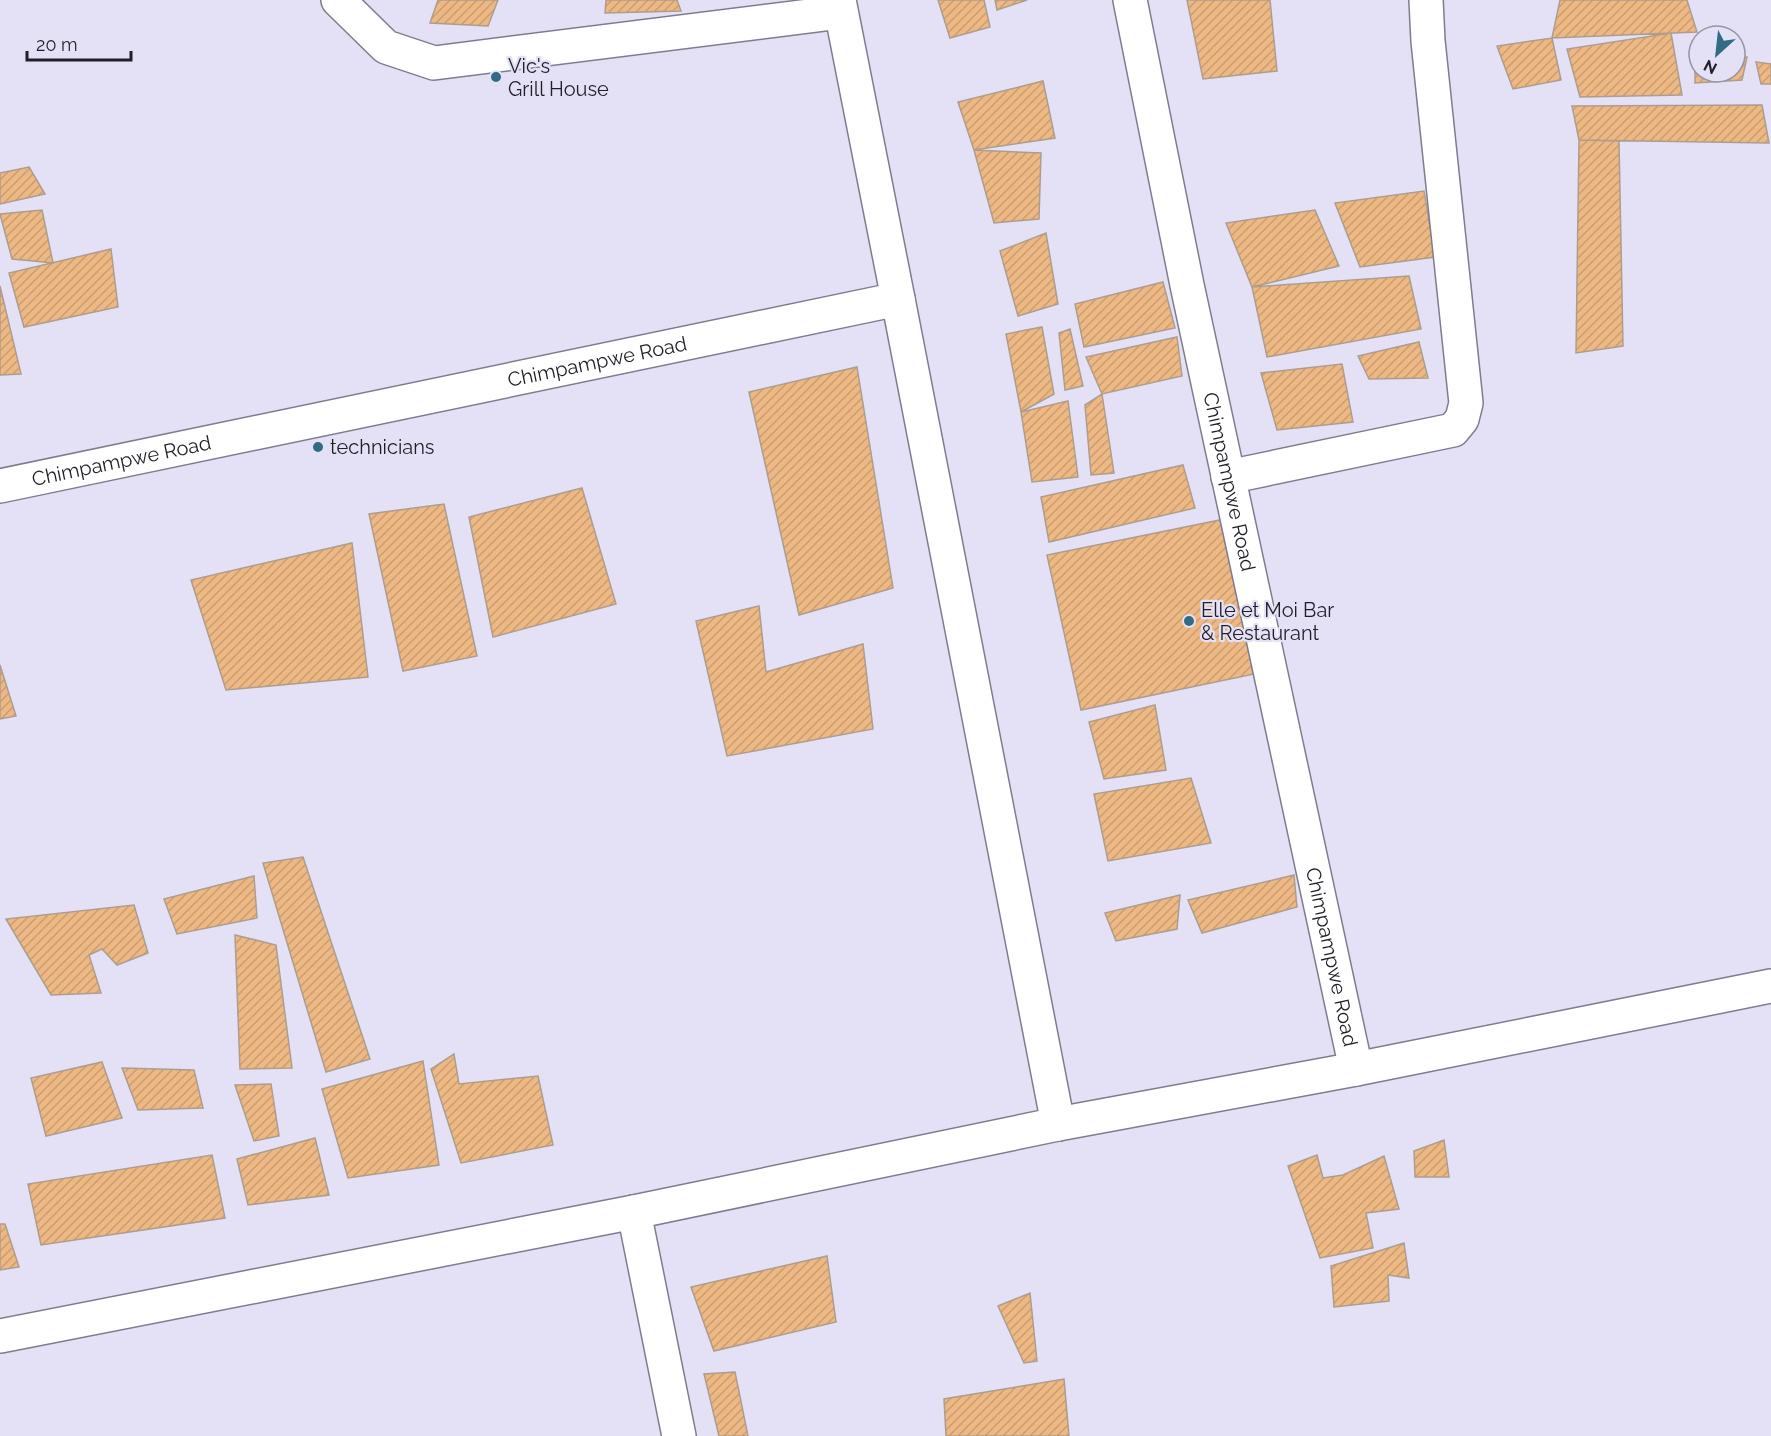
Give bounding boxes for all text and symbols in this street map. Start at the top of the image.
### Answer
scale bar [27,24,130,62]
north arrow [1687,24,1747,84]
text: 20 m [36,34,78,55]
place label: Vic's Grill House [508,54,609,101]
text: N [1701,56,1720,78]
marker: Vic's Grill House [489,70,503,84]
street label: Chimpampwe Road [505,331,689,392]
street label: Chimpampwe Road [1198,390,1260,574]
street label: Chimpampwe Road [30,430,213,491]
place label: technicians [330,435,435,459]
marker: technicians [311,440,325,454]
place label: Elle et Moi Bar & Restaurant [1201,598,1334,645]
marker: Elle et Moi Bar & Restaurant [1182,614,1196,628]
street label: Chimpampwe Road [1301,865,1363,1049]

